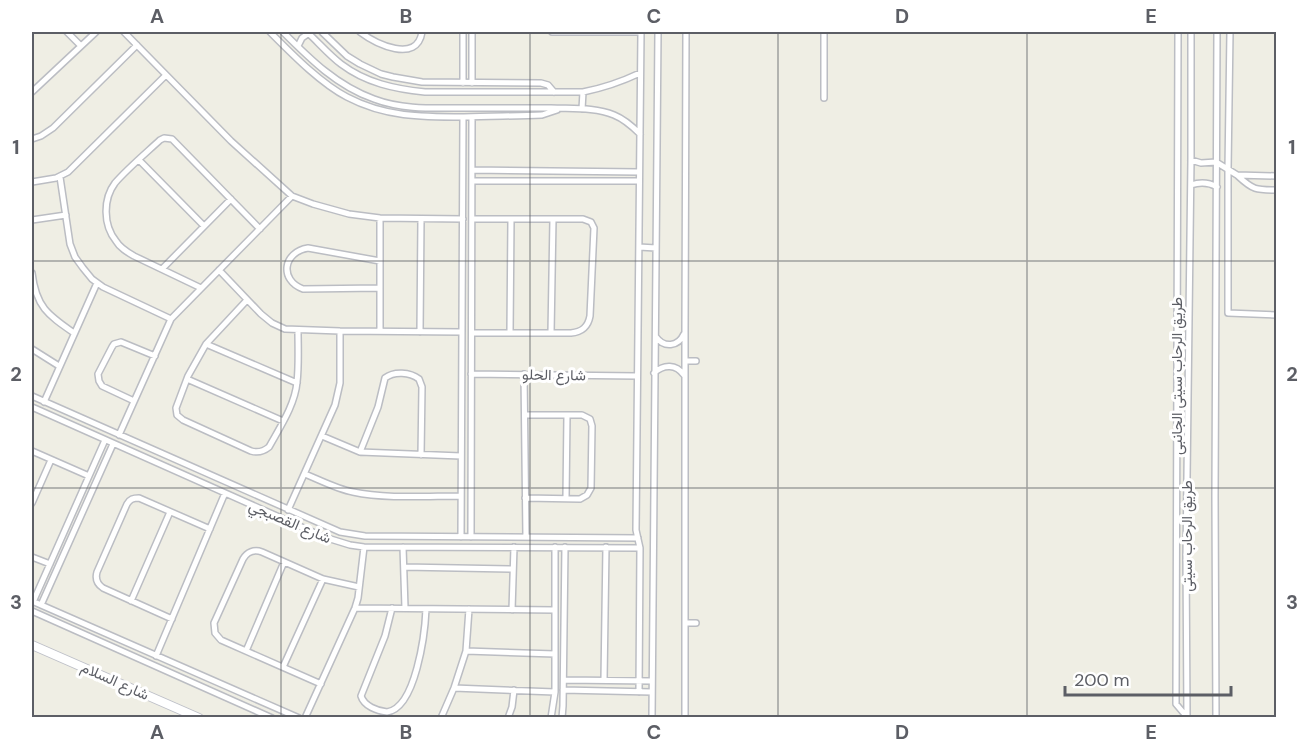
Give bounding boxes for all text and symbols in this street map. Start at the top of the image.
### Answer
text: A [150,3,164,29]
text: B [400,3,412,29]
text: C [647,3,661,29]
text: D [895,3,909,29]
text: E [1145,3,1157,29]
text: 1 [12,134,20,160]
text: 1 [1288,134,1296,160]
street label: طريق الرحاب سيتى الجانبى [1167,297,1187,455]
text: 2 [10,361,22,387]
text: 2 [1286,361,1298,387]
street label: شارع الحلو [522,364,586,387]
street label: طريق الرحاب سيتى [1177,480,1197,592]
street label: شارع القصبجي [245,496,334,551]
text: 3 [10,589,22,615]
text: 3 [1286,589,1298,615]
street label: شارع السلام [77,657,152,706]
scale bar [1065,659,1232,697]
text: 200 m [1074,668,1130,692]
text: A [150,719,164,745]
text: B [400,719,412,745]
text: C [647,719,661,745]
text: D [895,719,909,745]
text: E [1145,719,1157,745]

